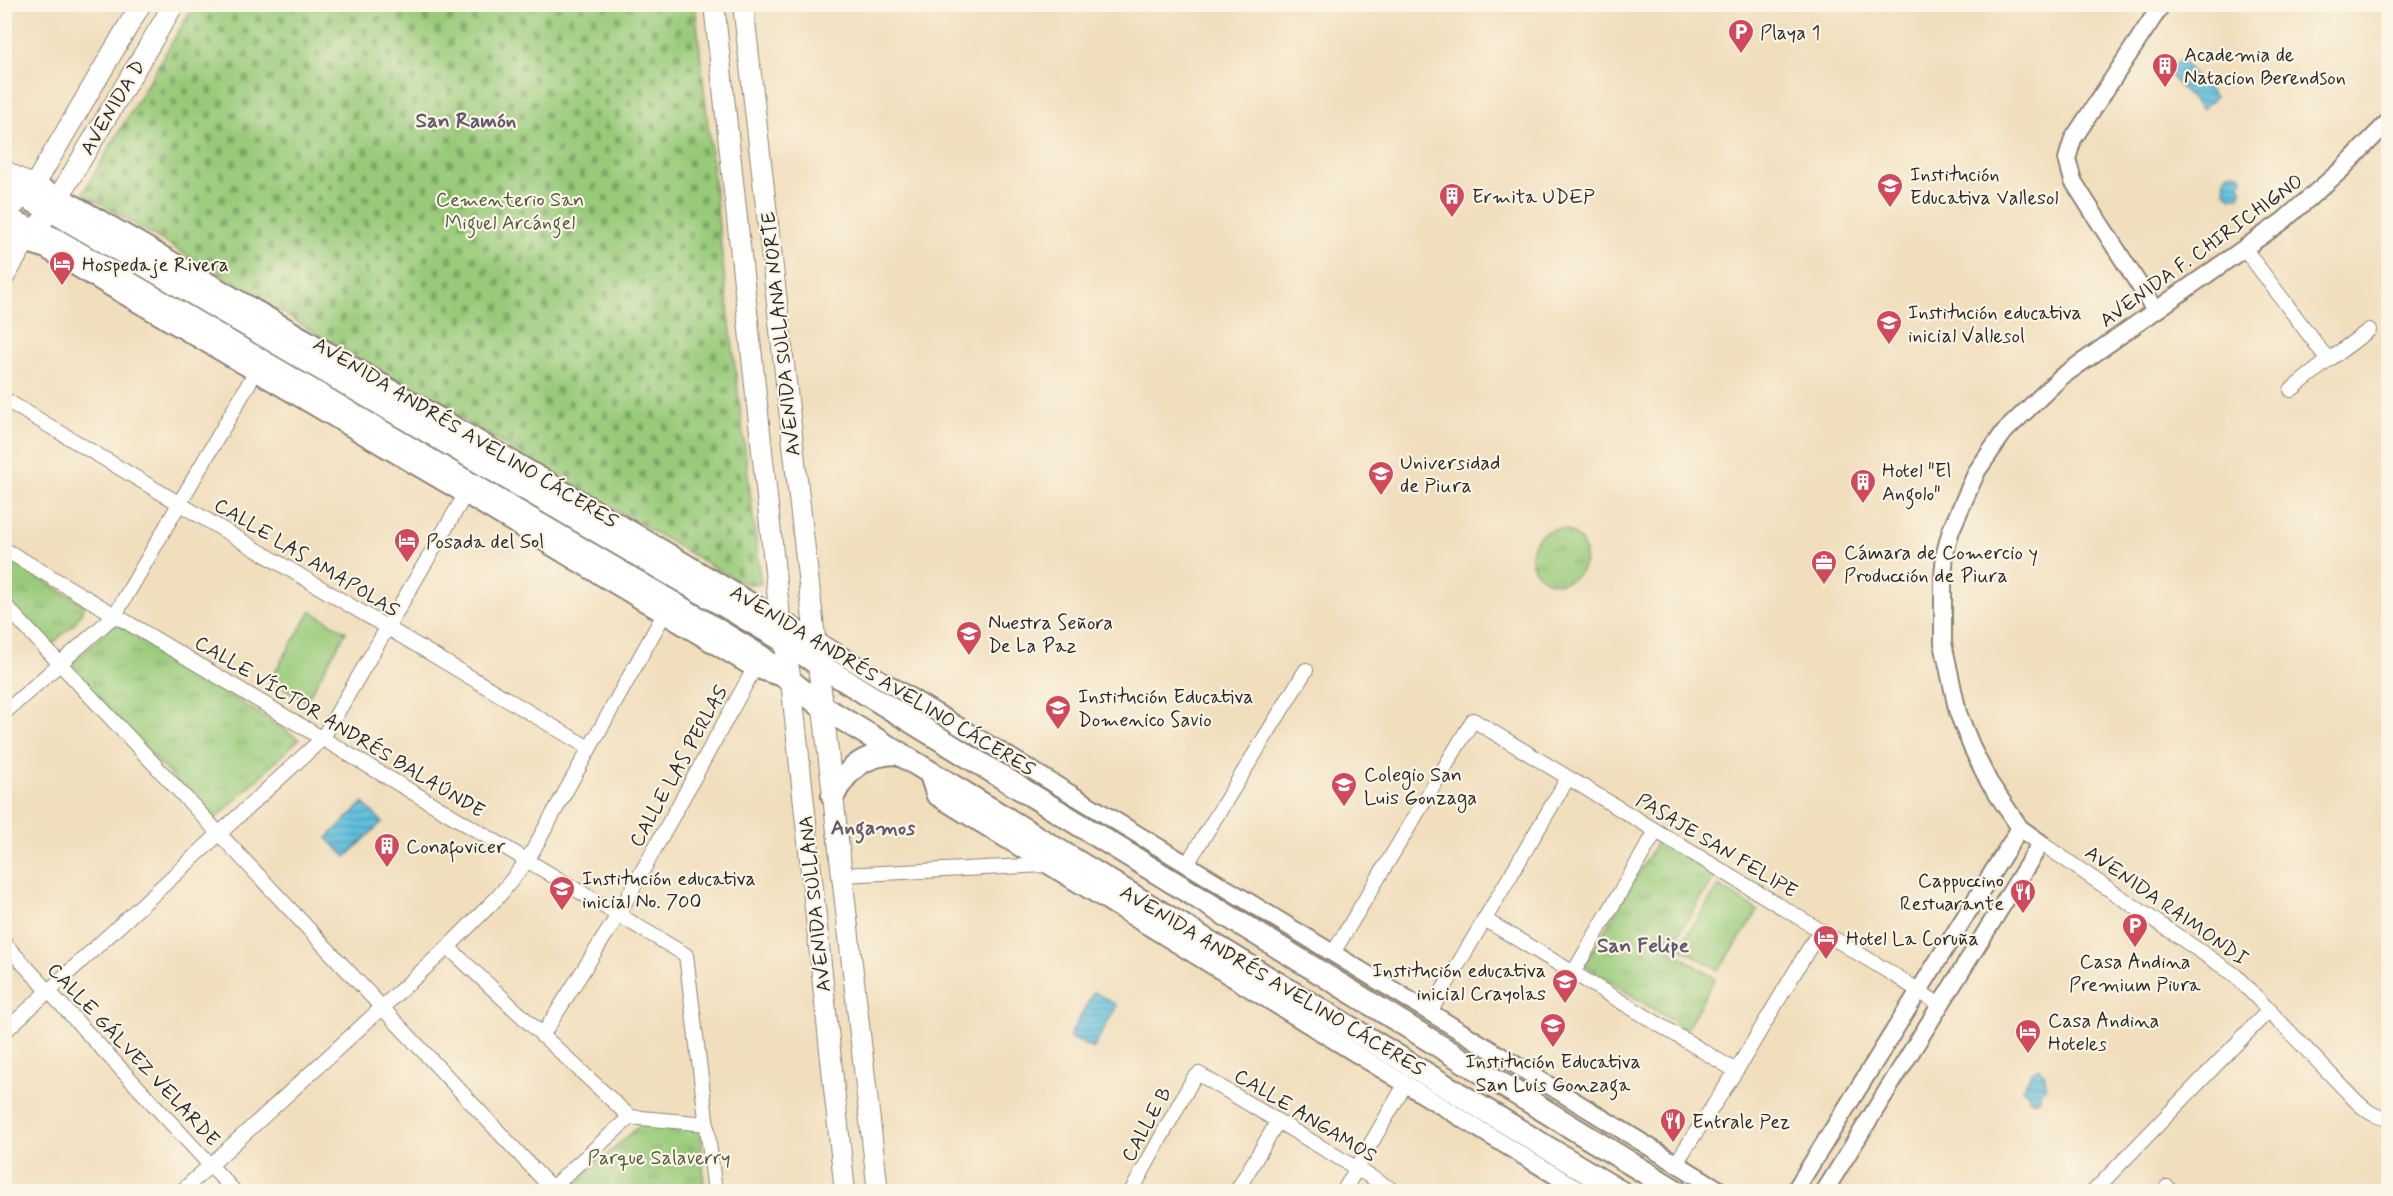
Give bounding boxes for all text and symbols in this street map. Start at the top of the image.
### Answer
parking icon: Playa 1 [1726,17,1756,55]
place label: Playa 1 [1760,20,1820,47]
place label: Academia de Natacion Berendson [2184,42,2346,92]
building icon: Academia de Natacion Berendson [2150,51,2180,89]
street label: AVENIDA D [74,55,152,160]
district label: San Ramón [416,107,516,135]
place label: Institución Educativa Vallesol [1910,162,2058,212]
street label: AVENIDA F. CHIRICHIGNO [2095,168,2309,334]
school or university icon: Institución Educativa Vallesol [1875,171,1905,209]
building icon: Ermita UDEP [1437,181,1467,219]
place label: Ermita UDEP [1472,184,1595,211]
park label: Cementerio San Miguel Arcángel [436,187,584,239]
street label: AVENIDA SULLANA NORTE [755,210,808,457]
hotel icon: Hospedaje Rivera [47,249,77,287]
place label: Hospedaje Rivera [82,252,229,279]
place label: Institución educativa inicial Vallesol [1908,300,2082,350]
school or university icon: Institución educativa inicial Vallesol [1874,308,1904,346]
street label: AVENIDA ANDRÉS AVELINO CÁCERES [308,331,623,535]
place label: Universidad de Piura [1400,450,1500,500]
place label: Hotel "El Angolo" [1882,458,1951,510]
school or university icon: Universidad de Piura [1366,459,1396,497]
building icon: Hotel "El Angolo" [1848,467,1878,505]
street label: CALLE LAS AMAPOLAS [209,492,404,624]
hotel icon: Posada del Sol [392,526,422,564]
place label: Posada del Sol [426,529,544,556]
place label: Cámara de Comercio y Producción de Piura [1844,540,2038,590]
office icon: Cámara de Comercio y Producción de Piura [1809,548,1839,586]
street label: AVENIDA ANDRÉS AVELINO CÁCERES [725,579,1040,783]
place label: Nuestra Señora De La Paz [988,610,1113,660]
school or university icon: Nuestra Señora De La Paz [954,619,984,657]
street label: CALLE VÍCTOR ANDRÉS BALAÚNDE [189,630,489,825]
street label: CALLE LAS PERLAS [624,681,735,852]
place label: Institución Educativa Domenico Savio [1078,684,1254,734]
school or university icon: Institución Educativa Domenico Savio [1043,693,1073,731]
place label: Colegio San Luis Gonzaga [1364,762,1477,813]
school or university icon: Colegio San Luis Gonzaga [1329,770,1359,808]
street label: PASAJE SAN FELIPE [1631,787,1802,905]
street label: AVENIDA SULLANA [793,814,838,993]
district label: Angamos [831,814,916,844]
building icon: Conafovicer [372,831,402,869]
place label: Conafovicer [406,834,506,863]
street label: AVENIDA RAIMONDI [2079,840,2253,973]
place label: Institución educativa inicial No. 700 [582,866,756,916]
place label: Cappuccino Restuarante [1900,868,2004,918]
school or university icon: Institución educativa inicial No. 700 [547,874,577,912]
restaurant icon: Cappuccino Restuarante [2008,877,2038,915]
street label: AVENIDA ANDRÉS AVELINO CÁCERES [1115,879,1430,1083]
parking icon: Casa Andina Premium Piura [2120,911,2150,949]
hotel icon: Hotel La Coruña [1811,923,1841,961]
place label: Hotel La Coruña [1846,926,1979,953]
district label: San Felipe [1597,932,1690,960]
place label: Casa Andina Premium Piura [2069,949,2202,999]
street label: CALLE GÁLVEZ VELARDE [41,957,225,1153]
place label: Institución educativa inicial Crayolas [1372,958,1546,1008]
school or university icon: Institución educativa inicial Crayolas [1550,967,1580,1005]
place label: Casa Andina Hoteles [2048,1008,2159,1058]
school or university icon: Institución Educativa San Luis Gonzaga [1538,1011,1568,1049]
hotel icon: Casa Andina Hoteles [2013,1017,2043,1055]
place label: Institución Educativa San Luis Gonzaga [1465,1049,1641,1101]
street label: CALLE ANGAMOS [1229,1063,1382,1170]
street label: CALLE B [1116,1082,1179,1167]
restaurant icon: Entrale Pez [1658,1106,1688,1144]
place label: Entrale Pez [1692,1109,1790,1136]
park label: Parque Salaverry [588,1145,730,1172]

